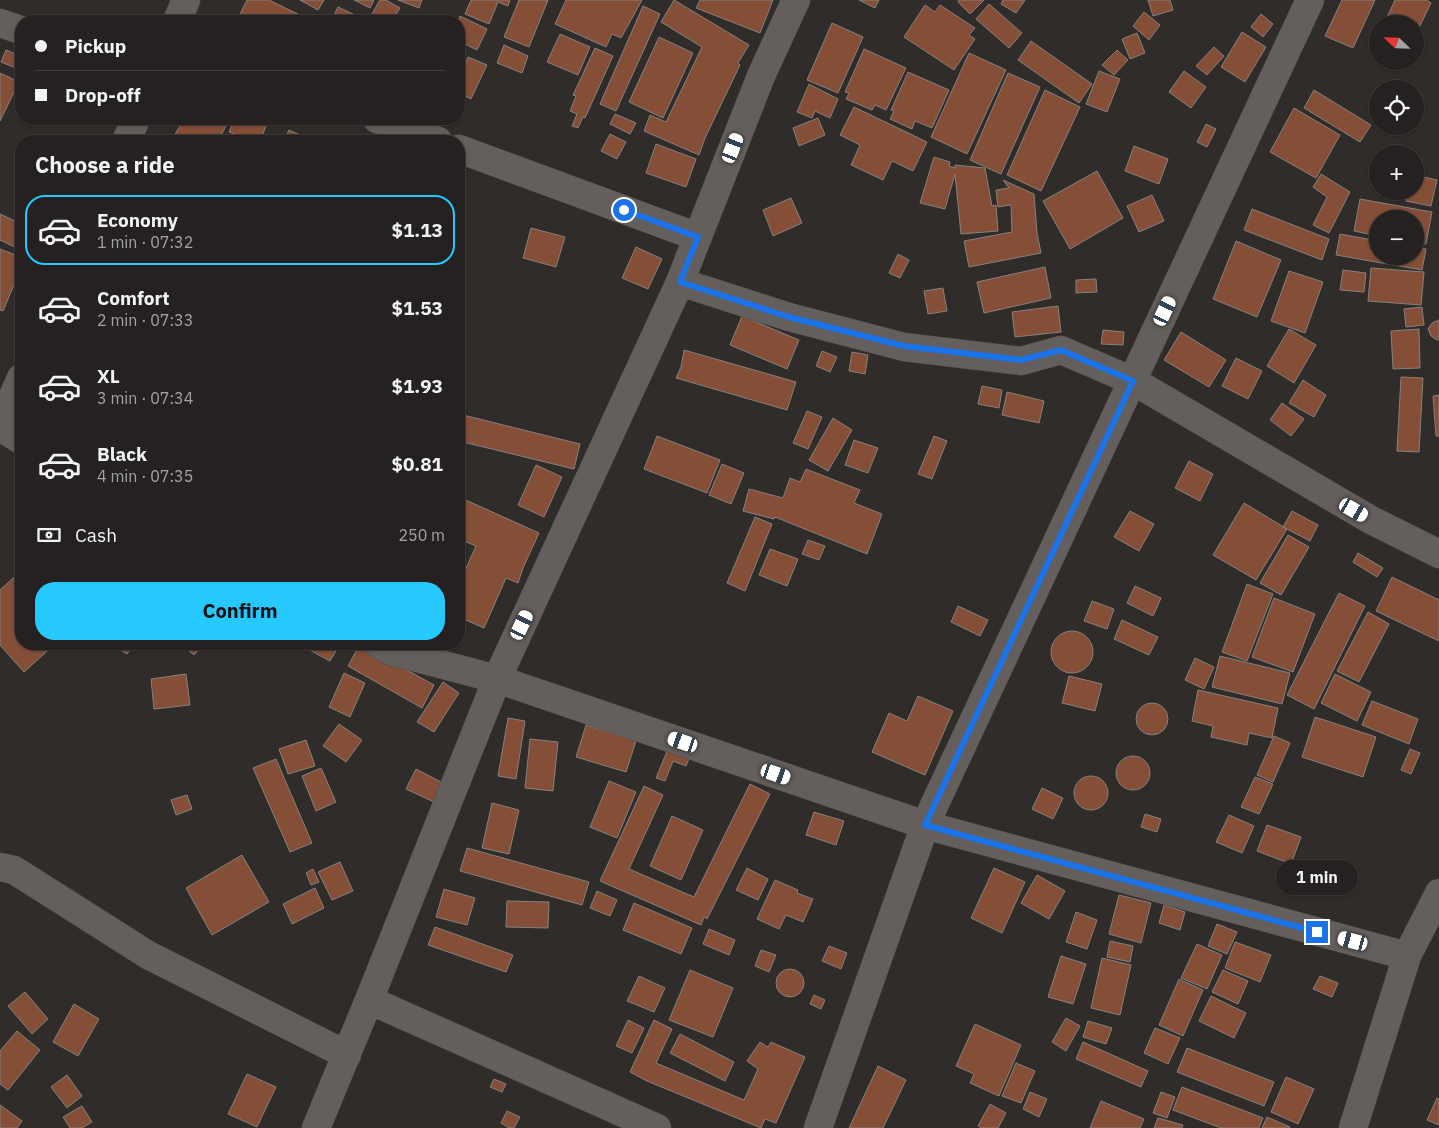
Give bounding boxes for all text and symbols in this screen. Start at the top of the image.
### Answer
north arrow [1369,15,1424,70]
map controls [1369,15,1424,265]
text: Pickup [65,34,126,58]
button: locate [1369,80,1424,135]
text: Drop-off [65,83,141,107]
car [720,131,745,165]
button: + [1369,145,1424,200]
text: Choose a ride [35,150,175,179]
route start [613,199,635,221]
icon: car [37,208,82,253]
text: Economy [97,208,178,232]
button: − [1369,210,1424,265]
text: $1.13 [391,218,443,242]
text: 1 min · 07:32 [97,232,193,252]
icon: car [37,286,82,331]
text: Comfort [97,286,170,310]
car [1151,294,1178,328]
text: $1.53 [391,296,443,320]
text: 2 min · 07:33 [97,310,193,330]
icon: car [37,364,82,409]
text: XL [97,364,120,388]
text: $1.93 [391,374,443,398]
text: 3 min · 07:34 [97,388,193,408]
icon: car [37,442,82,487]
text: Black [97,442,147,466]
text: $0.81 [391,452,443,476]
text: 4 min · 07:35 [97,466,193,486]
car [1337,496,1370,524]
icon: cash [35,521,63,549]
text: Cash [75,523,117,547]
text: 250 m [398,525,445,545]
button: Confirm [35,582,445,640]
car [508,608,535,642]
car [666,730,699,754]
car [759,762,792,786]
callout: 1 min [1276,860,1358,894]
text: 1 min [1296,867,1338,887]
route end [1306,921,1328,943]
car [1336,930,1369,952]

